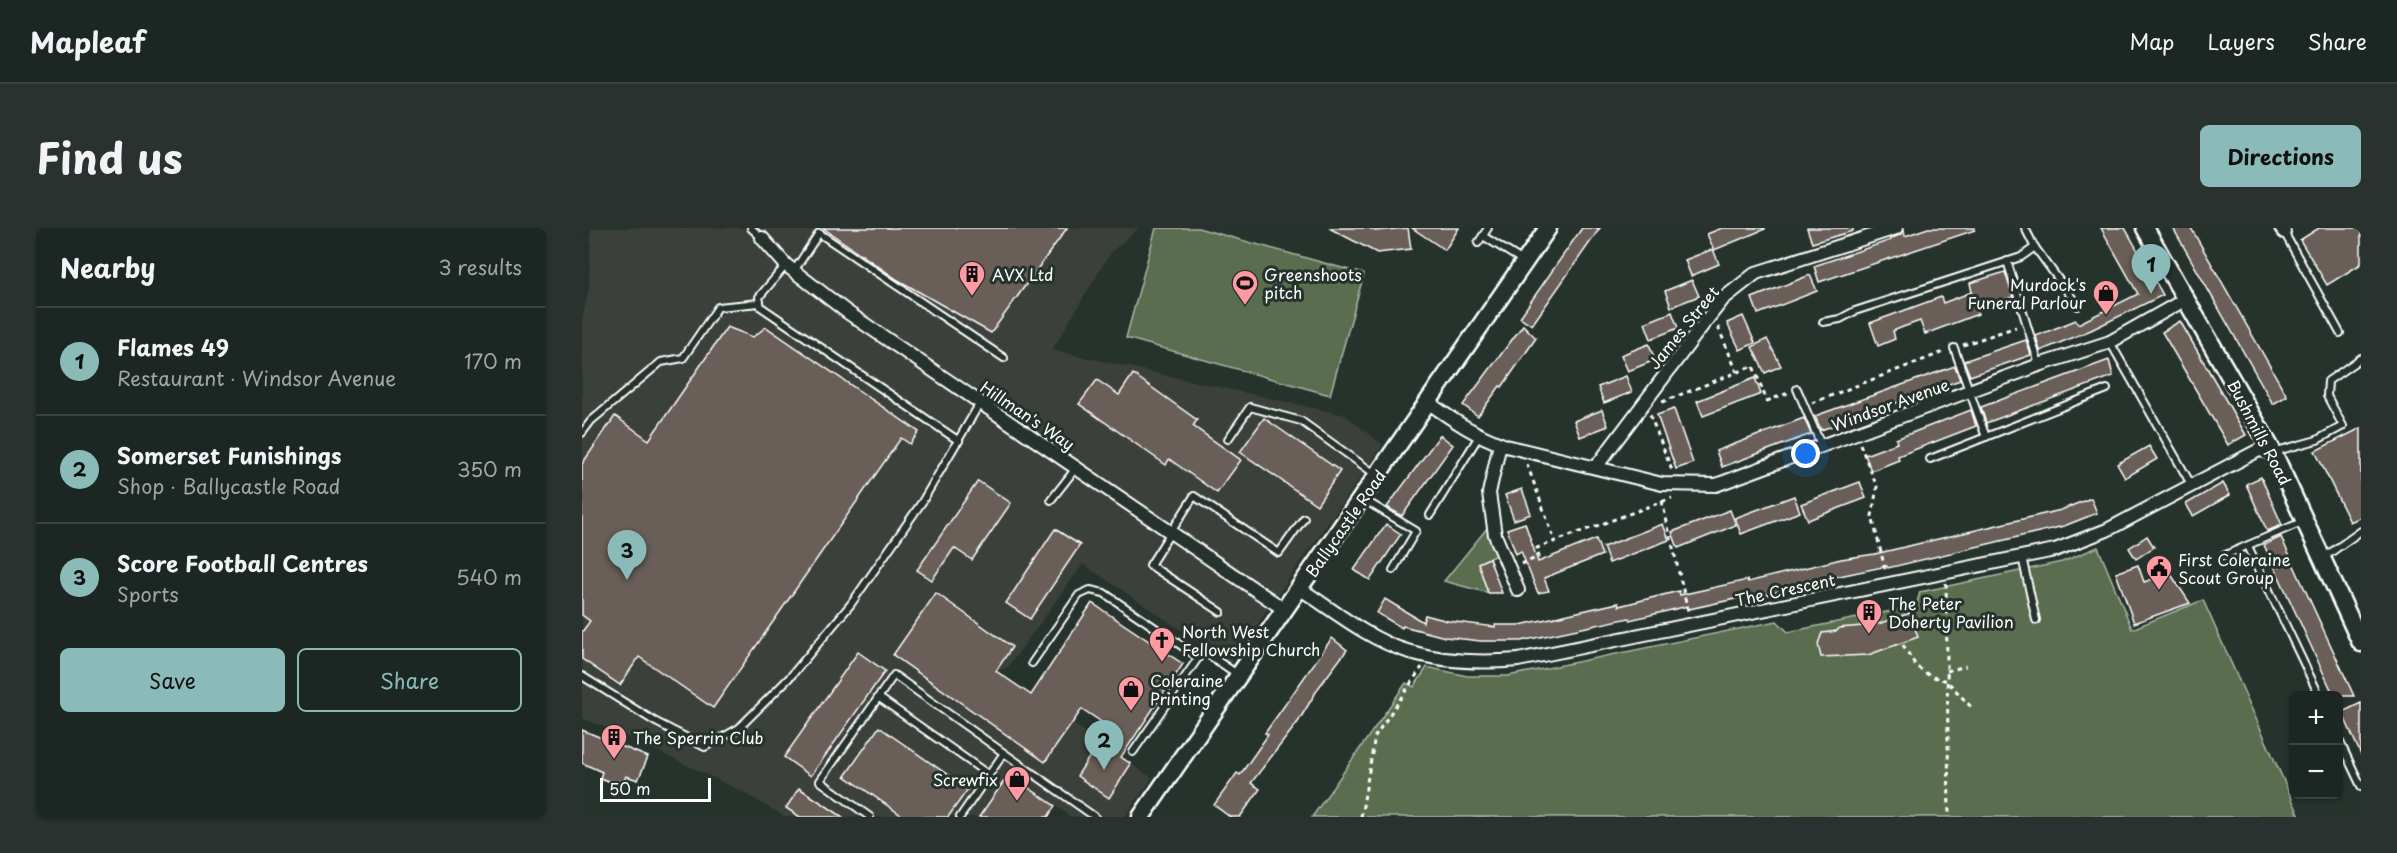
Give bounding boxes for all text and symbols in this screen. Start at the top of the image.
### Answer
text: Mapleaf [30,20,146,63]
text: Map [2130,25,2174,57]
text: Layers [2207,25,2275,57]
text: Share [2308,25,2367,57]
text: Find us [36,125,183,188]
button: Directions [2200,125,2361,187]
pin: 1 [2132,244,2170,294]
text: Nearby [60,248,155,287]
text: 3 results [439,252,522,282]
building icon: AVX Ltd [957,259,987,297]
place label: AVX Ltd [992,262,1054,286]
place label: Greenshoots pitch [1264,262,1362,304]
sports icon: Greenshoots pitch [1230,268,1260,306]
place label: Murdock's Funeral Parlour [1967,272,2087,314]
shop icon: Murdock's Funeral Parlour [2091,278,2121,316]
street label: James Street [1642,280,1724,374]
text: Flames 49 [117,330,229,363]
text: 1 [75,346,84,376]
text: 170 m [464,346,522,376]
text: Restaurant · Windsor Avenue [117,363,396,393]
street label: Windsor Avenue [1828,371,1952,436]
street label: Hillman's Way [976,374,1080,456]
street label: Bushmills Road [2222,375,2298,489]
text: Somerset Funishings [117,438,342,471]
your location [1791,439,1820,468]
text: 2 [72,454,87,484]
text: 350 m [457,454,522,484]
street label: Ballycastle Road [1299,464,1391,582]
text: Shop · Ballycastle Road [117,471,340,501]
pin: 3 [608,530,646,580]
text: Score Football Centres [117,546,368,579]
place label: First Coleraine Scout Group [2178,547,2291,589]
public building icon: First Coleraine Scout Group [2144,553,2174,591]
text: 3 [73,562,86,592]
text: 540 m [456,562,522,592]
street label: The Crescent [1733,567,1838,611]
text: Sports [117,579,179,609]
place label: The Peter Doherty Pavilion [1888,591,2014,633]
building icon: The Peter Doherty Pavilion [1854,597,1884,635]
place label: North West Fellowship Church [1182,619,1320,661]
church icon: North West Fellowship Church [1147,625,1177,663]
button: Save [60,648,285,712]
button: Share [297,648,522,712]
place label: Coleraine Printing [1150,668,1224,710]
shop icon: Coleraine Printing [1116,674,1146,712]
map controls [2289,691,2343,799]
button: + [2289,691,2343,745]
pin: 2 [1084,720,1124,770]
building icon: The Sperrin Club [599,722,629,760]
place label: The Sperrin Club [633,725,763,749]
button: − [2289,745,2343,799]
shop icon: Screwfix [1002,764,1032,802]
place label: Screwfix [933,767,998,791]
scale bar [600,775,711,802]
text: 50 m [609,776,650,800]

